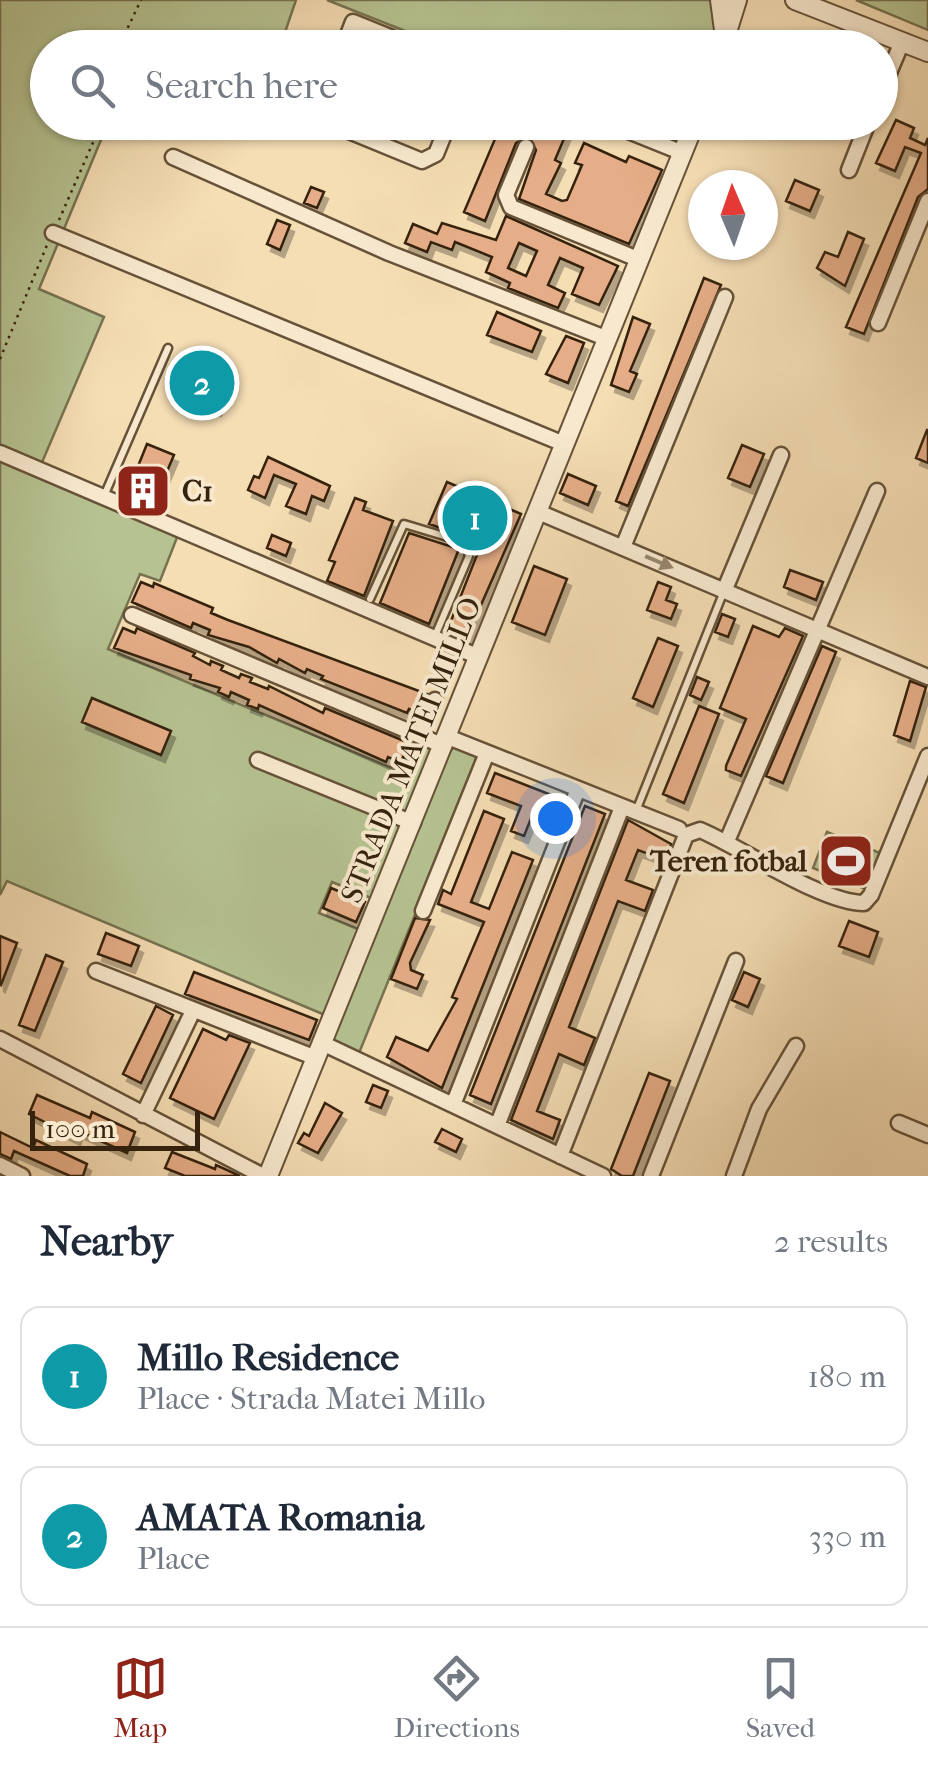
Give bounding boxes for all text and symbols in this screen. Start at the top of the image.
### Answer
search box [30,30,898,140]
icon: search [65,58,120,113]
text: Search here [145,63,338,108]
north arrow [688,170,778,260]
pin: 2 [170,346,234,420]
building icon: C1 [113,461,173,521]
place label: C1 [182,474,213,509]
pin: 1 [442,480,508,556]
one-way arrow [644,554,674,570]
street label: STRADA MATEI MILLO [334,592,489,908]
your location [530,793,581,844]
sports icon: Teren fotbal [816,831,876,891]
place label: Teren fotbal [649,844,808,879]
scale bar [30,1106,200,1150]
text: 100 m [45,1112,115,1145]
text: Nearby [40,1217,172,1266]
text: 2 results [774,1223,888,1260]
text: Millo Residence [137,1335,399,1380]
text: 1 [69,1358,80,1395]
text: 180 m [807,1358,886,1395]
text: Place · Strada Matei Millo [137,1380,486,1417]
text: AMATA Romania [137,1495,424,1540]
text: 2 [66,1518,83,1555]
text: 330 m [809,1518,886,1555]
text: Place [137,1540,210,1577]
tab: Map [113,1651,168,1744]
tab: Directions [394,1651,520,1744]
tab: Saved [746,1651,815,1744]

